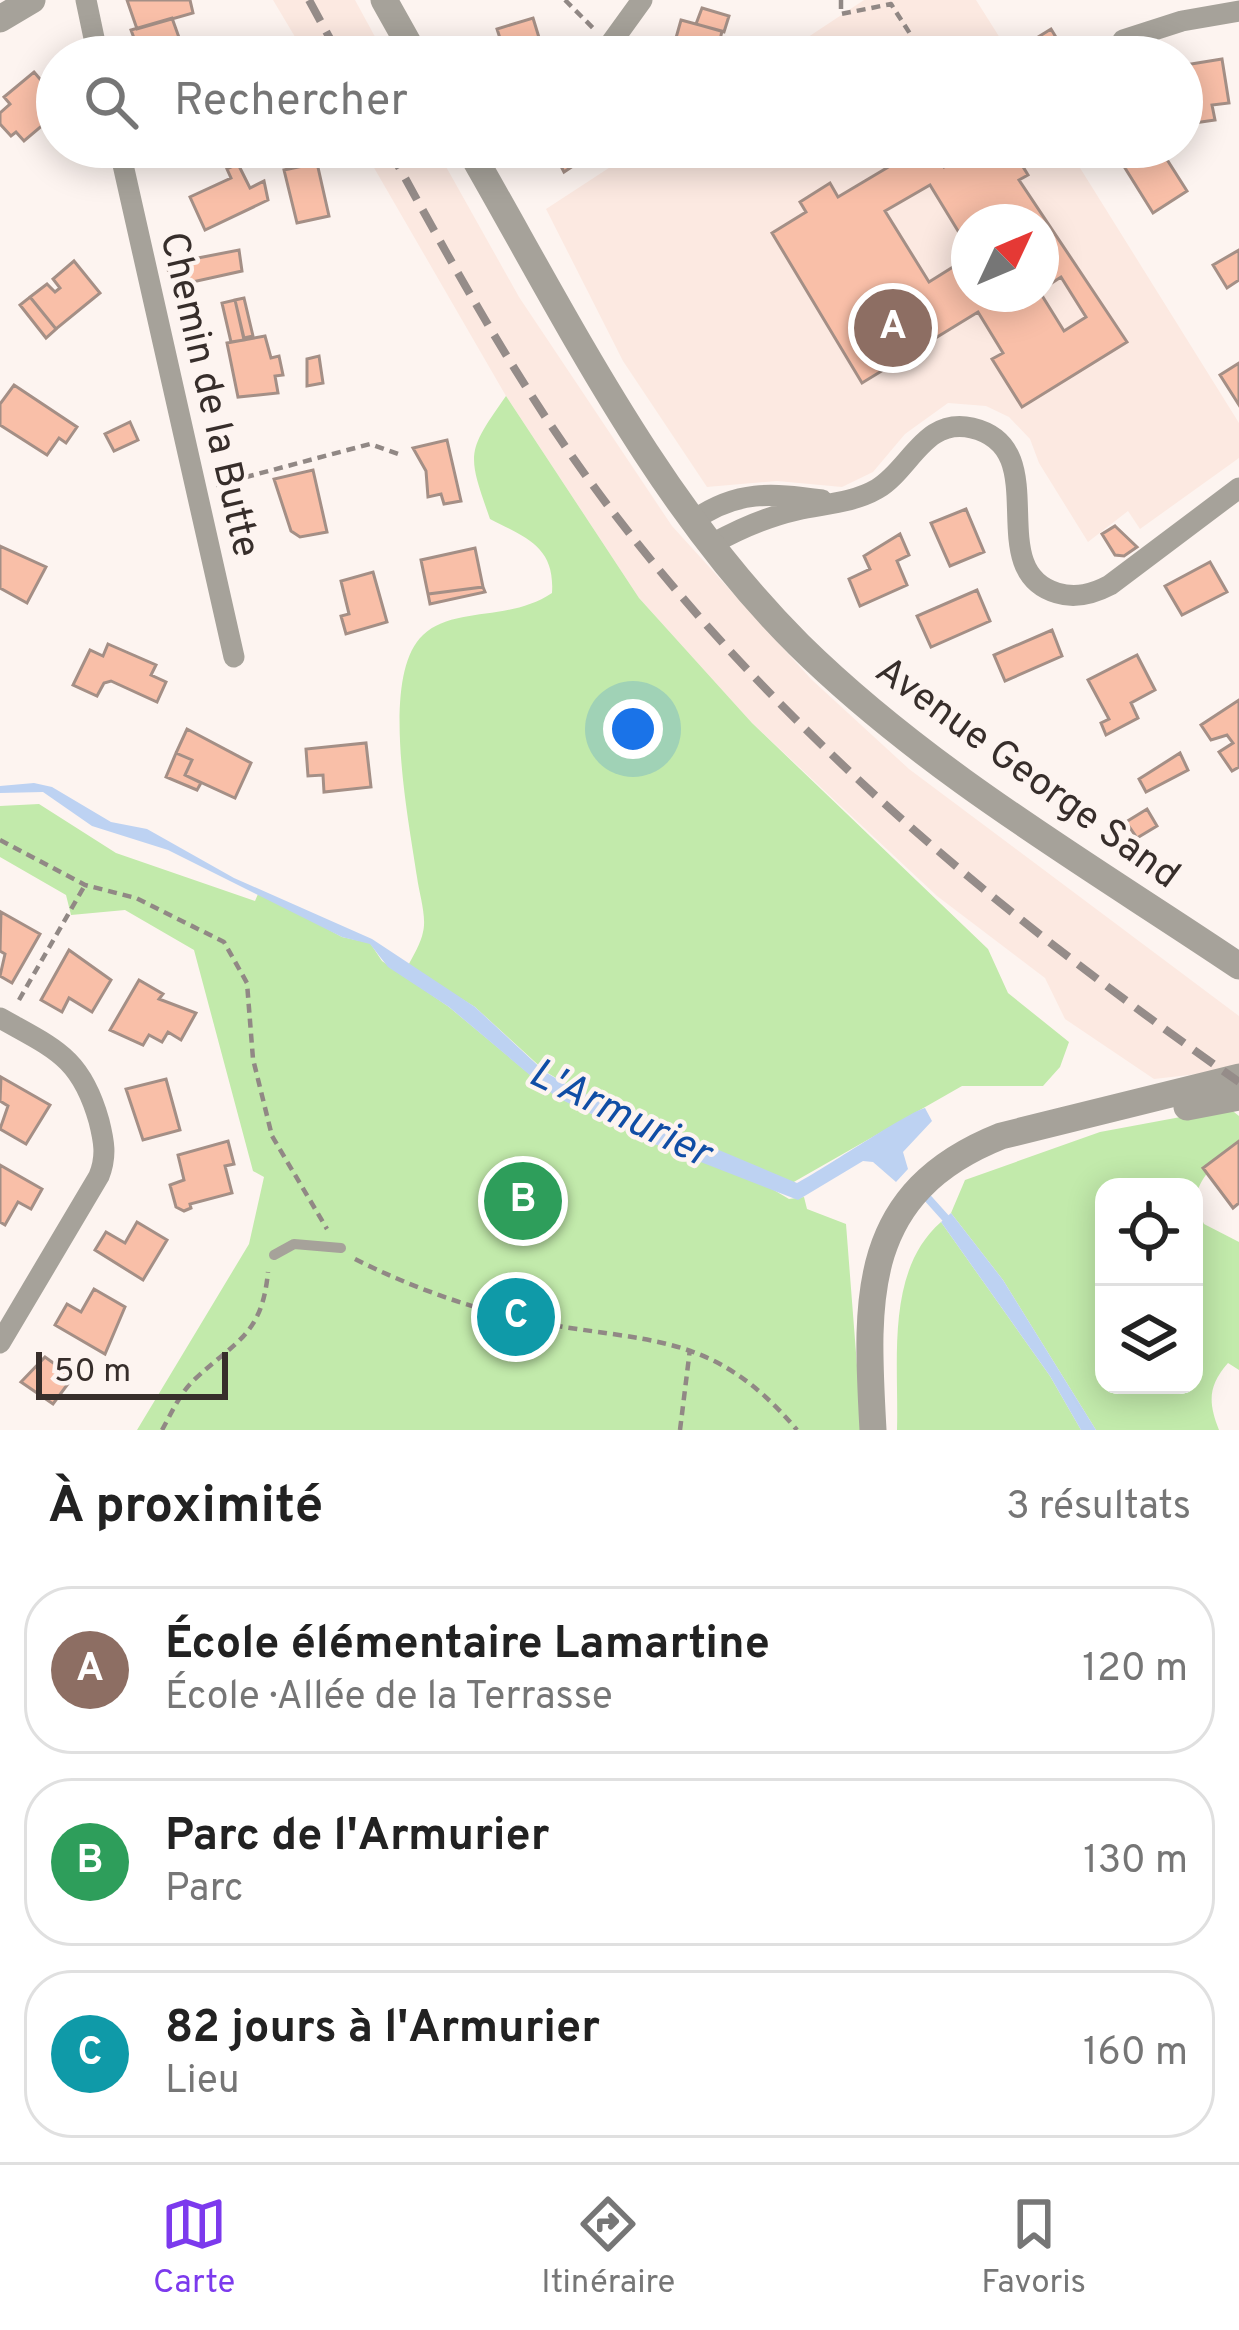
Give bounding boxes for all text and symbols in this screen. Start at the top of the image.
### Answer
search box [36,36,1203,168]
icon: search [78,69,144,135]
text: Rechercher [174,74,408,131]
north arrow [951,204,1059,312]
street label: Chemin de la Butte [146,228,269,562]
pin: A [854,283,932,373]
street label: Avenue George Sand [864,648,1188,902]
your location [603,699,663,759]
water label: L'Armurier [519,1048,721,1183]
pin: B [484,1156,562,1246]
map controls [1095,1178,1203,1394]
button: locate [1095,1178,1203,1286]
pin: C [477,1272,555,1362]
button: layers [1095,1286,1203,1394]
scale bar [36,1346,228,1399]
text: 50 m [54,1352,131,1394]
text: À proximité [48,1476,323,1541]
text: 3 résultats [1006,1484,1191,1533]
text: École élémentaire Lamartine [165,1617,770,1674]
text: A [76,1646,104,1695]
text: 120 m [1082,1646,1188,1695]
text: École · Allée de la Terrasse [165,1674,613,1723]
text: Parc de l'Armurier [165,1809,549,1866]
text: B [77,1838,103,1887]
text: 130 m [1083,1838,1188,1887]
text: Parc [165,1866,244,1915]
text: 82 jours à l'Armurier [165,2001,600,2058]
text: C [78,2030,102,2079]
text: 160 m [1083,2030,1188,2079]
text: Lieu [165,2058,240,2107]
tab: Carte [153,2191,235,2305]
tab: Itinéraire [541,2191,675,2305]
tab: Favoris [981,2191,1086,2305]

